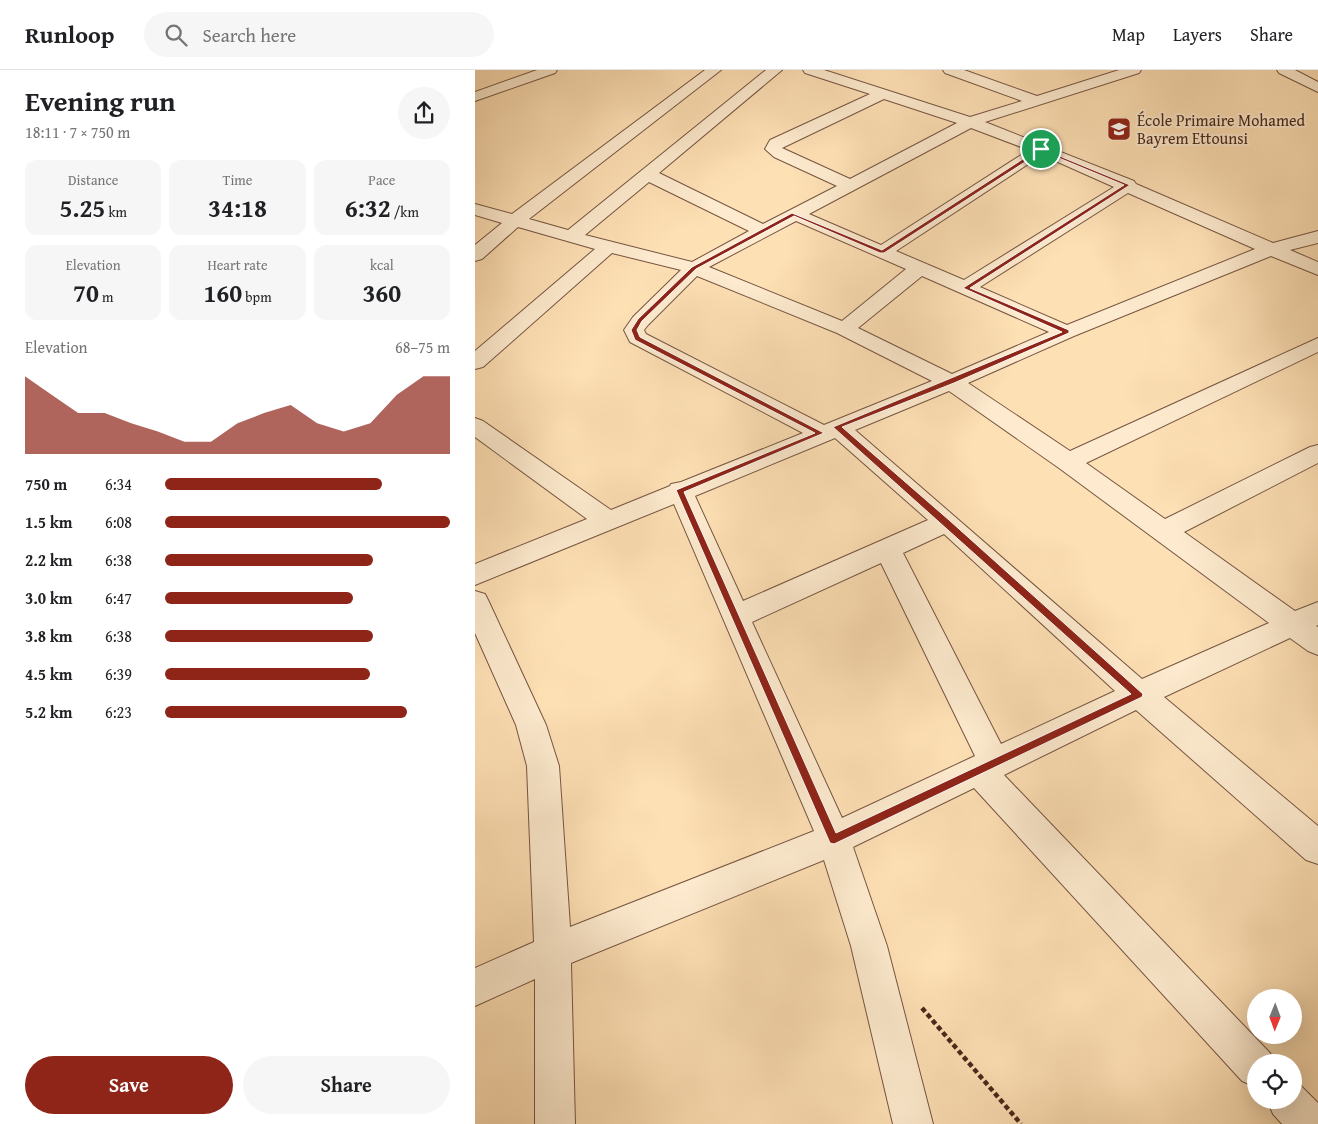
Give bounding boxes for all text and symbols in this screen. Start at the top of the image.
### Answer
search box [144,12,494,57]
text: Runloop [25,17,114,52]
icon: search [162,21,190,49]
text: Search here [202,21,296,49]
text: Map [1112,21,1145,48]
text: Layers [1173,21,1222,48]
text: Share [1250,21,1293,48]
text: Evening run [25,80,176,121]
button: share [398,87,450,139]
place label: École Primaire Mohamed Bayrem Ettounsi [1137,108,1305,150]
school or university icon: École Primaire Mohamed Bayrem Ettounsi [1106,116,1132,142]
text: 18:11 · 7 × 750 m [25,120,130,144]
pin [1020,128,1062,170]
icon: arrive [1027,135,1055,163]
text: Distance [68,170,118,190]
text: Time [223,170,252,190]
text: Pace [368,170,395,190]
text: 5.25 [59,190,105,226]
text: 34:18 [208,190,267,226]
text: 6:32 [345,190,391,226]
text: km [105,202,127,222]
text: /km [391,202,419,222]
text: Elevation [66,255,121,275]
text: Heart rate [207,255,268,275]
text: kcal [370,255,394,275]
text: 70 [73,275,99,311]
text: 160 [203,275,242,311]
text: 360 [362,275,401,311]
text: m [99,287,113,307]
text: bpm [242,287,272,307]
text: Elevation [25,335,88,359]
text: 68–75 m [395,335,450,359]
text: 750 m [25,472,67,496]
text: 6:34 [105,472,132,496]
text: 1.5 km [25,510,72,534]
text: 6:08 [105,510,132,534]
text: 2.2 km [25,548,72,572]
text: 6:38 [105,548,132,572]
text: 3.0 km [25,586,72,610]
text: 6:47 [105,586,132,610]
text: 3.8 km [25,624,72,648]
text: 6:38 [105,624,132,648]
text: 4.5 km [25,662,72,686]
text: 6:39 [105,662,132,686]
text: 5.2 km [25,700,72,724]
text: 6:23 [105,700,132,724]
north arrow [1247,989,1303,1044]
map controls [1247,989,1302,1109]
button: locate [1247,1054,1302,1109]
button: Save [25,1056,233,1114]
button: Share [243,1056,450,1114]

